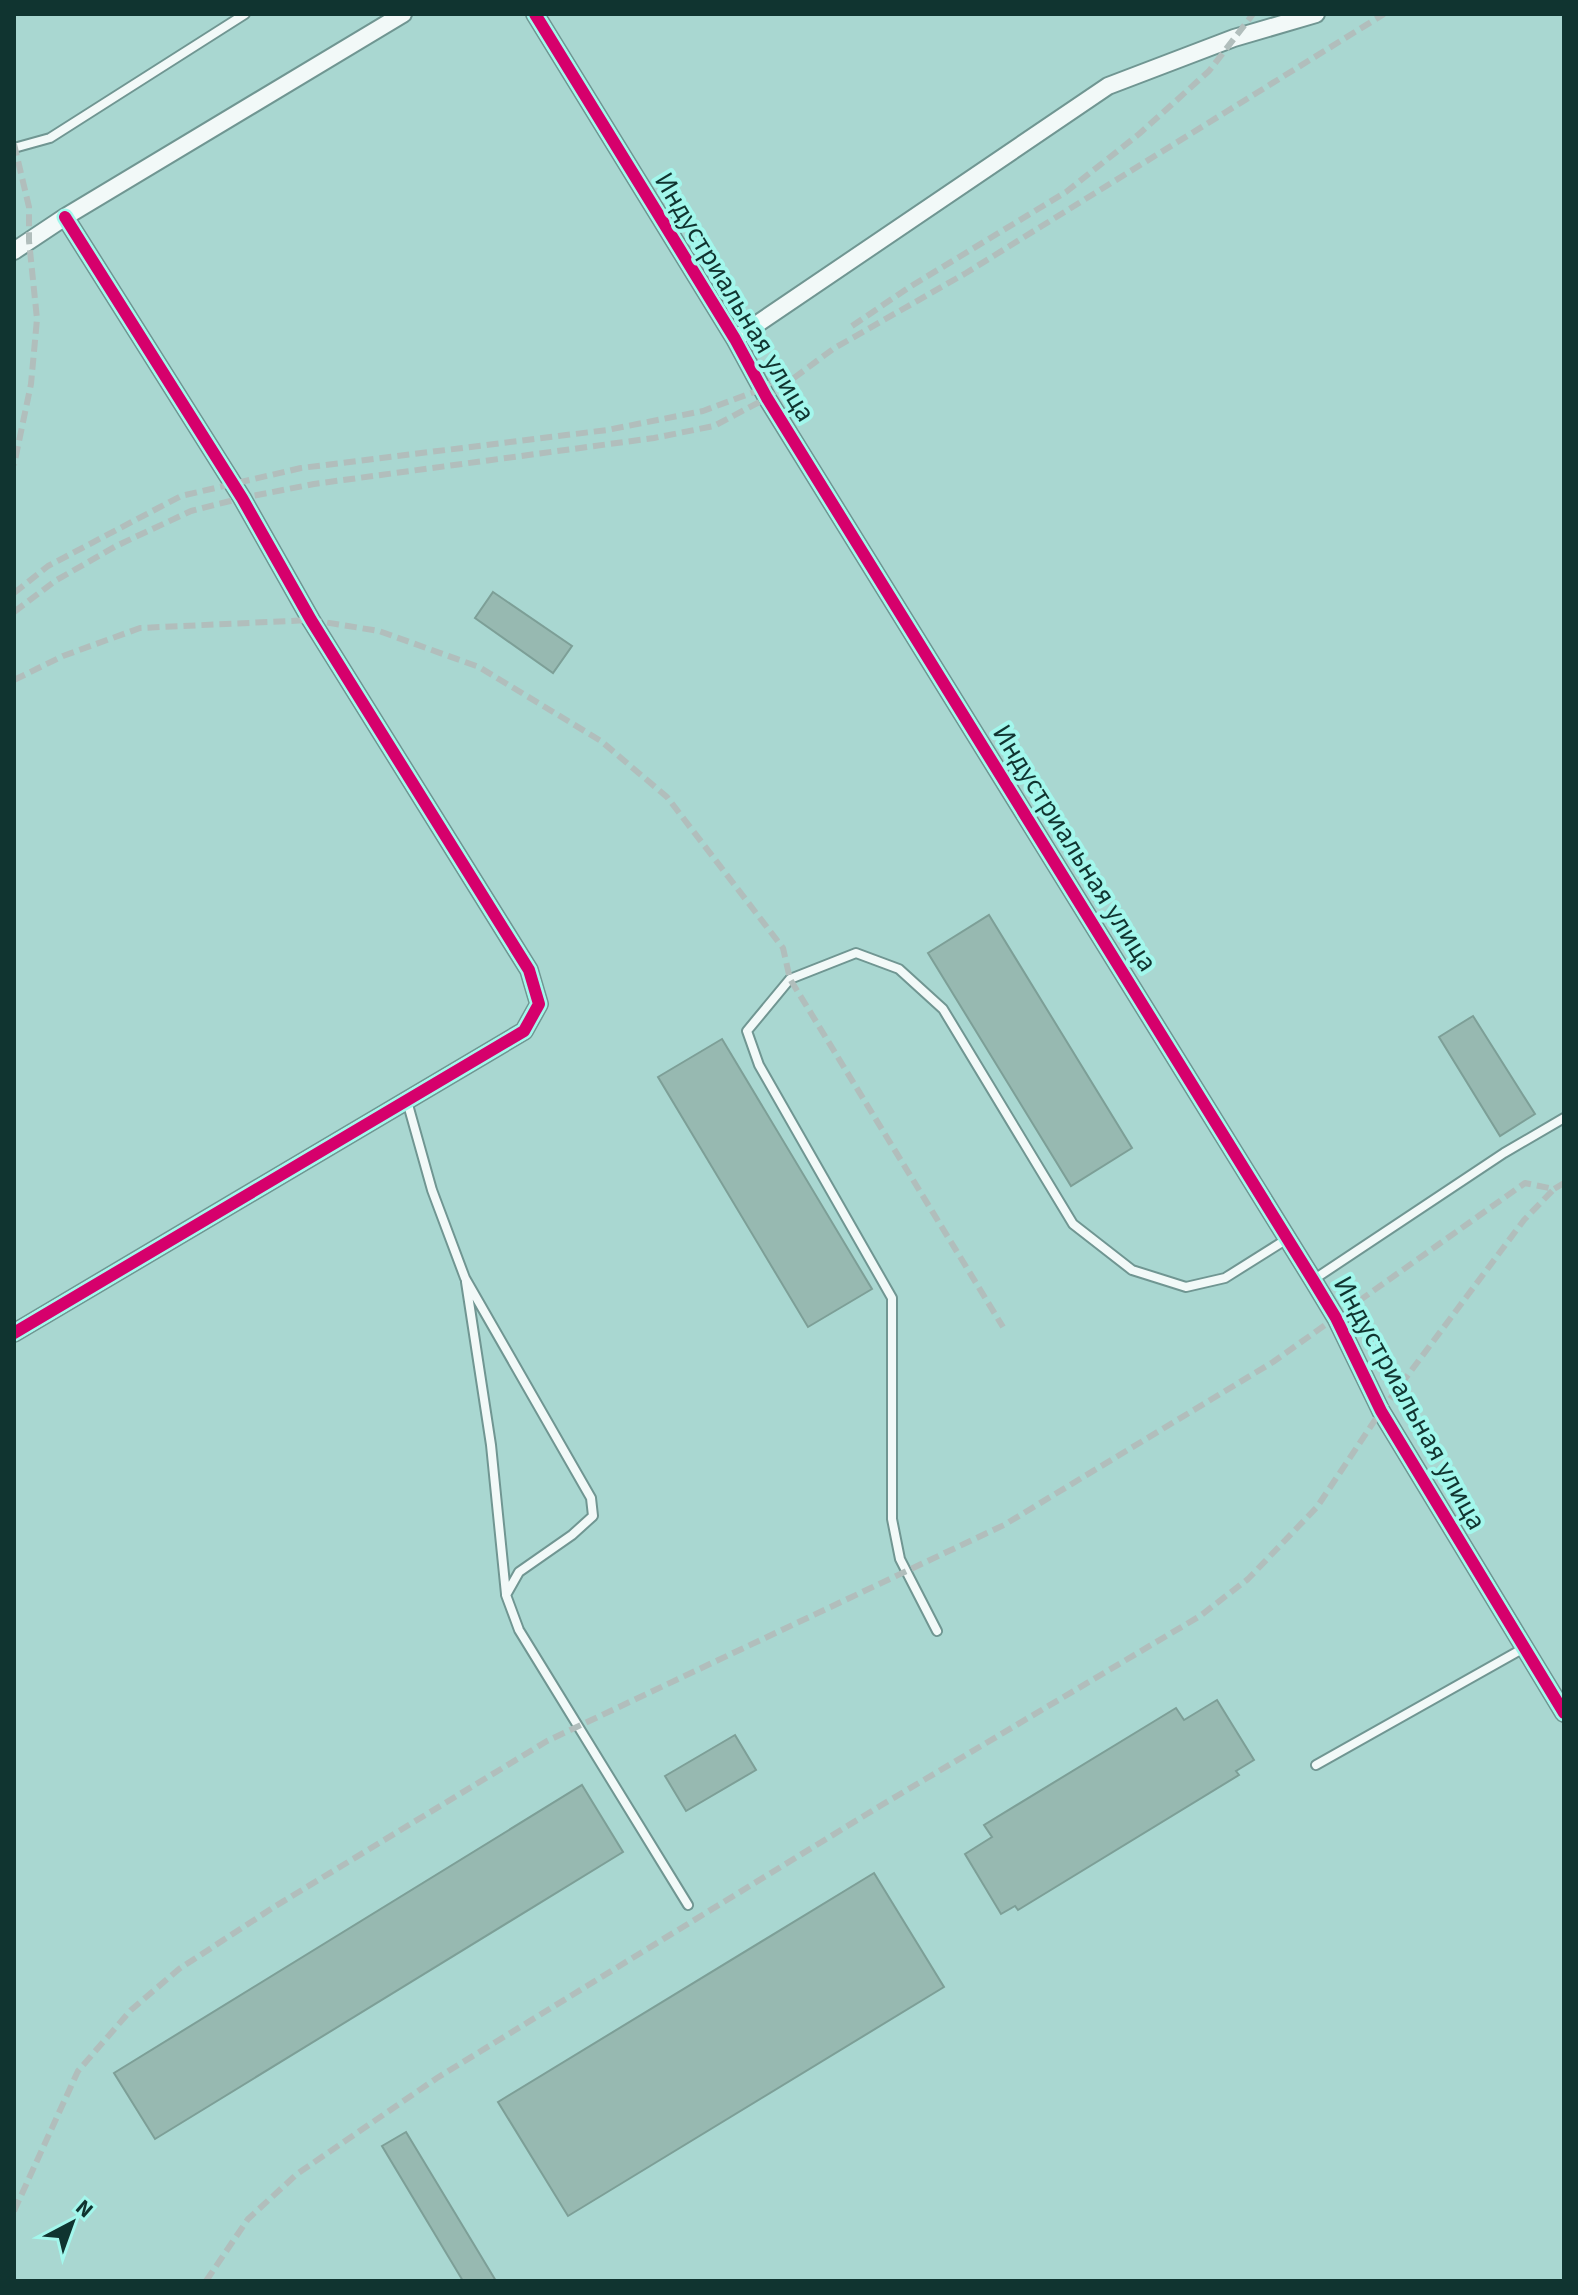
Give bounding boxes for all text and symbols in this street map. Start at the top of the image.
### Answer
street label: Индустриальная улица [645,165,825,429]
street label: Индустриальная улица [983,717,1167,979]
street label: Индустриальная улица [1323,1269,1497,1537]
north arrow [32,2183,112,2263]
text: N [68,2192,100,2226]

